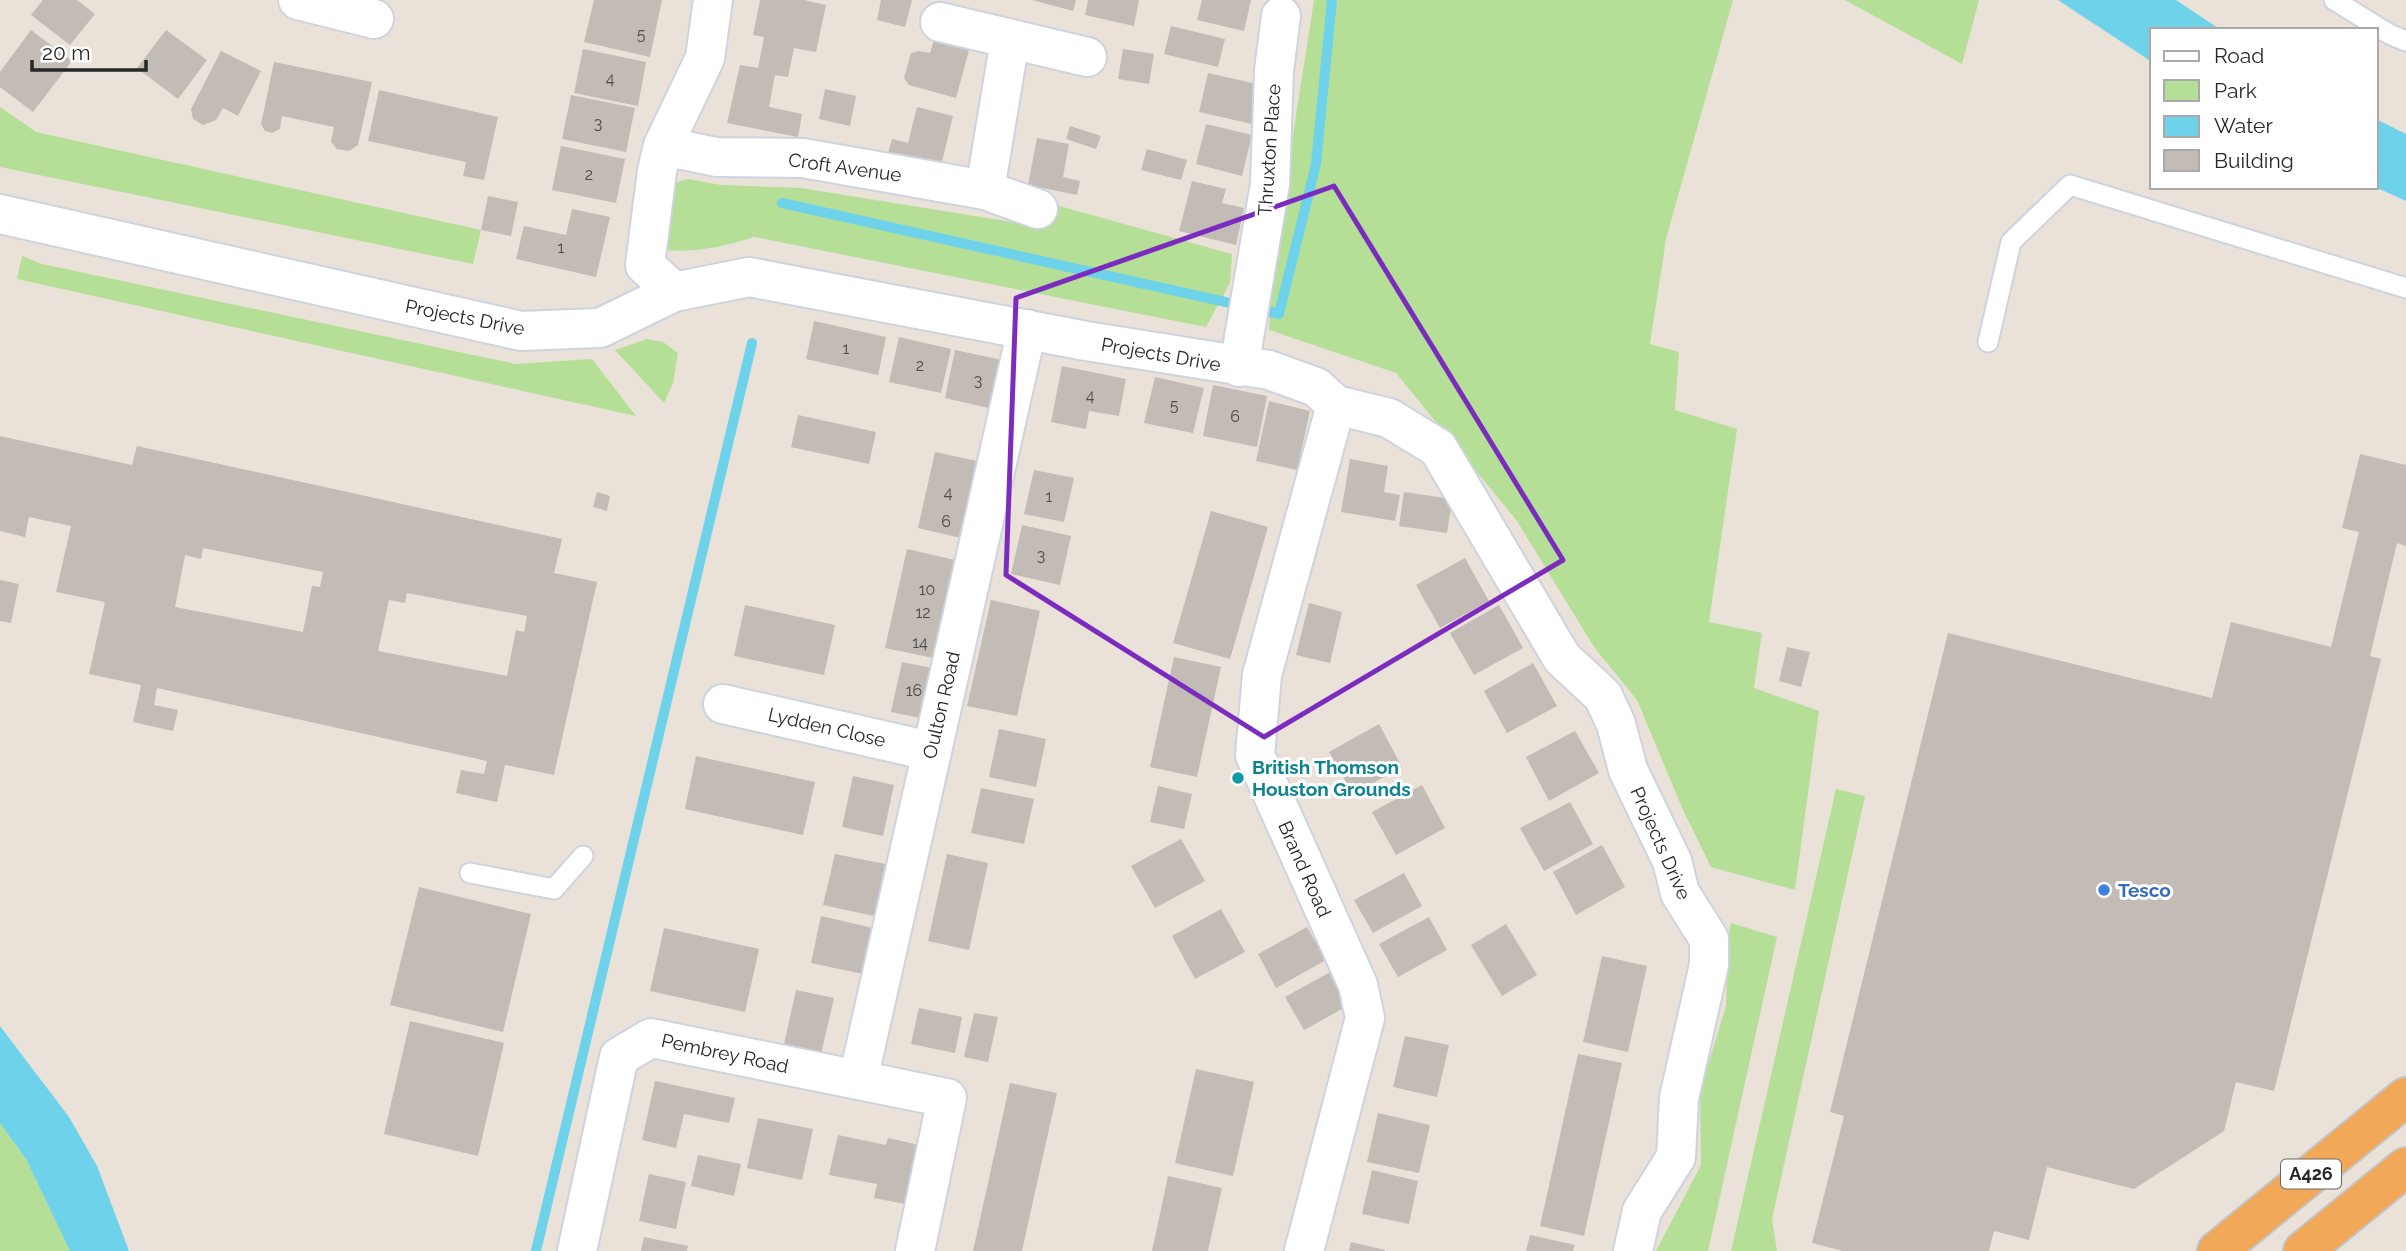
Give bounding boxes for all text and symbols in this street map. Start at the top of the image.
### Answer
house number: 5 [637,25,646,44]
scale bar [32,28,145,72]
legend [2150,28,2378,189]
text: 20 m [42,40,90,65]
text: Road [2214,43,2264,68]
house number: 4 [606,69,615,88]
text: Park [2214,78,2257,103]
street label: Thruxton Place [1253,83,1285,217]
text: Water [2214,113,2273,138]
house number: 3 [594,114,602,133]
street label: Croft Avenue [787,148,903,186]
text: Building [2214,148,2294,173]
house number: 2 [585,165,593,184]
house number: 1 [558,238,565,257]
street label: Projects Drive [403,295,527,339]
street label: Projects Drive [1099,333,1223,375]
house number: 1 [843,339,850,358]
house number: 2 [916,356,924,375]
house number: 3 [974,371,982,390]
house number: 4 [1086,386,1095,405]
house number: 5 [1170,396,1179,415]
house number: 6 [1230,407,1240,426]
house number: 4 [944,483,953,502]
house number: 1 [1046,487,1053,506]
house number: 6 [941,512,951,531]
house number: 3 [1037,546,1045,565]
house number: 10 [919,580,935,599]
house number: 12 [915,603,931,622]
house number: 14 [912,633,928,652]
street label: Oulton Road [918,649,964,761]
house number: 16 [906,681,922,700]
street label: Lydden Close [766,703,888,751]
place label: British Thomson Houston Grounds [1252,756,1411,800]
marker: British Thomson Houston Grounds [1230,770,1246,786]
street label: Projects Drive [1626,783,1696,903]
street label: Brand Road [1274,817,1336,921]
place label: Tesco [2118,879,2171,901]
marker: Tesco [2096,882,2112,898]
street label: Pembrey Road [659,1029,791,1077]
road number: A426 [2281,1160,2341,1189]

